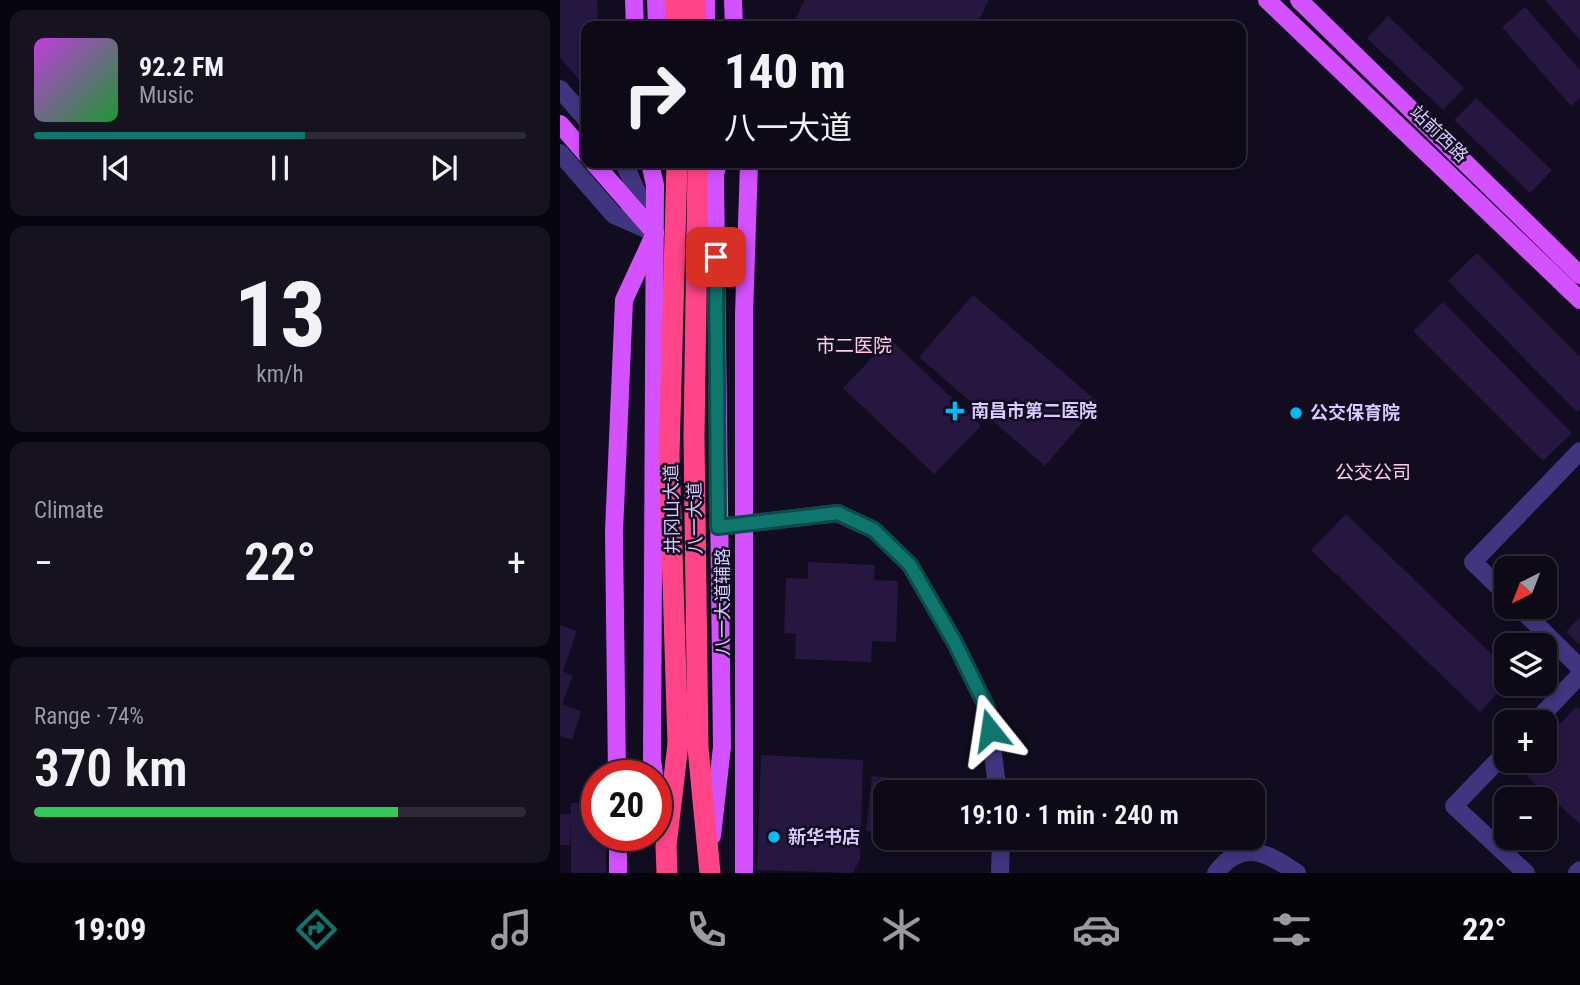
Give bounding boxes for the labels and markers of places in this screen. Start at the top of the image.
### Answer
pin [686,227,746,287]
place label: 南昌市第二医院 [971,400,1097,421]
marker: 南昌市第二医院 [945,401,965,421]
place label: 公交保育院 [1310,402,1400,423]
marker: 公交保育院 [1288,405,1304,421]
place label: 新华书店 [788,826,860,847]
marker: 新华书店 [766,829,782,845]

